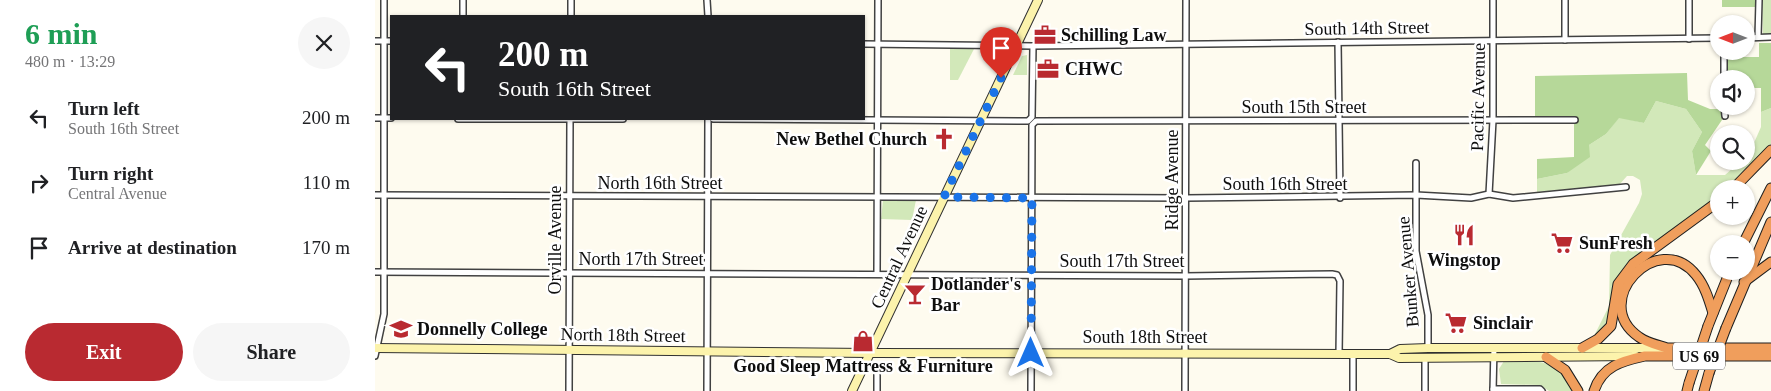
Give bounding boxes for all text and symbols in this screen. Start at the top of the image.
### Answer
north arrow [1710,15,1755,60]
map controls [1710,15,1755,280]
text: 6 min [25,17,98,50]
button: close [298,17,350,69]
street label: South 14th Street [1304,17,1430,39]
office icon: Schilling Law [1032,22,1058,48]
place label: Schilling Law [1061,25,1167,45]
pin [980,27,1022,78]
icon: arrive [987,34,1015,62]
icon: left [415,35,480,100]
text: 200 m [498,35,588,74]
street label: Pacific Avenue [1467,43,1489,151]
text: 480 m · 13:29 [25,53,115,70]
office icon: CHWC [1035,56,1061,82]
place label: CHWC [1065,59,1123,79]
button: sound [1710,70,1755,115]
text: South 16th Street [498,76,651,101]
street label: South 15th Street [1242,97,1367,117]
text: Turn left [68,98,140,119]
icon: left [25,104,53,132]
text: 200 m [302,107,350,128]
text: South 16th Street [68,120,179,137]
button: search [1710,125,1755,170]
church icon: New Bethel Church [931,126,957,152]
place label: New Bethel Church [776,129,927,149]
street label: Ridge Avenue [1162,129,1182,231]
text: Turn right [68,163,153,184]
icon: right [25,169,53,197]
text: 110 m [303,172,350,193]
street label: North 16th Street [598,173,722,193]
street label: South 16th Street [1223,174,1348,194]
button: + [1710,180,1755,225]
text: Central Avenue [68,185,167,202]
street label: Orville Avenue [545,185,565,295]
street label: Central Avenue [866,202,932,312]
street label: Bunker Avenue [1393,216,1423,328]
restaurant icon: Wingstop [1451,222,1477,248]
supermarket icon: SunFresh [1549,230,1575,256]
place label: SunFresh [1579,233,1653,253]
icon: arrive [25,234,53,262]
button: − [1710,235,1755,280]
text: Arrive at destination [68,237,237,258]
text: 170 m [302,237,350,258]
street label: North 17th Street [579,249,703,269]
place label: Wingstop [1427,250,1501,270]
street label: South 17th Street [1060,251,1185,271]
place label: Dotlander's Bar [931,274,1021,315]
bar icon: Dotlander's Bar [902,281,928,307]
supermarket icon: Sinclair [1443,310,1469,336]
place label: Sinclair [1473,313,1533,333]
school or university icon: Donnelly College [388,316,414,342]
place label: Donnelly College [417,319,548,339]
button: Exit [25,323,183,381]
button: Share [193,323,350,381]
street label: North 18th Street [560,324,686,346]
position arrow [1004,326,1056,378]
street label: South 18th Street [1083,327,1208,347]
shop icon: Good Sleep Mattress & Furniture [850,328,876,354]
road number: US 69 [1673,342,1725,370]
place label: Good Sleep Mattress & Furniture [733,356,993,376]

